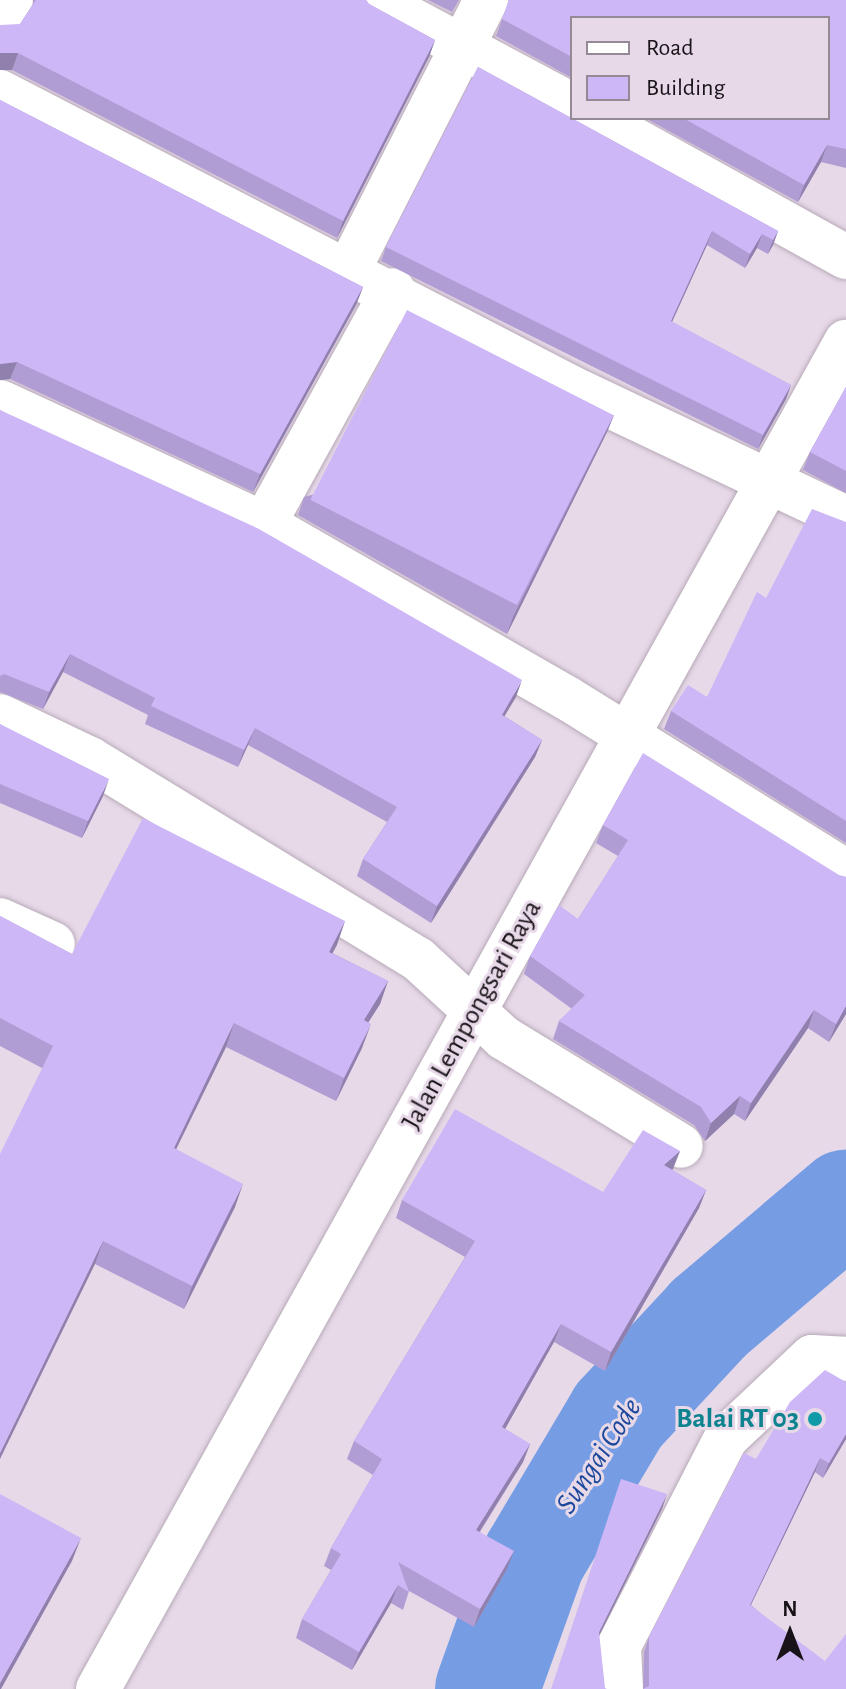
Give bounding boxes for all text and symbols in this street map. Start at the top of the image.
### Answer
legend [570,16,830,120]
text: Road [646,36,694,60]
text: Building [646,76,725,100]
street label: Jalan Lempongsari Raya [395,894,549,1136]
water label: Sungai Code [548,1392,650,1520]
place label: Balai RT 03 [676,1402,799,1436]
marker: Balai RT 03 [806,1410,824,1428]
north arrow [750,1593,830,1673]
text: N [782,1598,798,1620]

